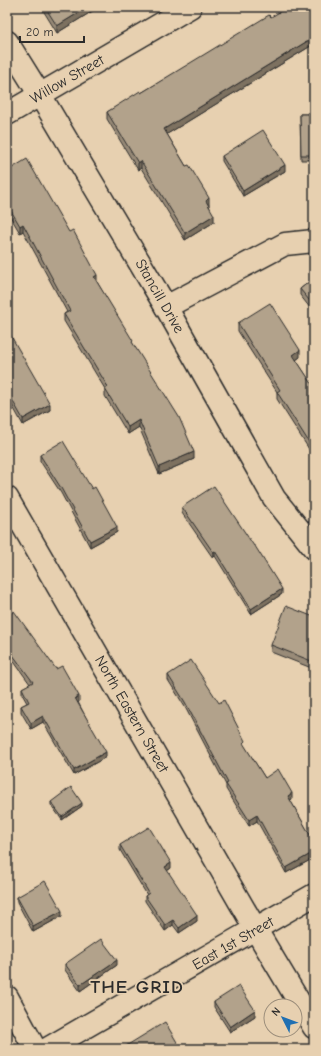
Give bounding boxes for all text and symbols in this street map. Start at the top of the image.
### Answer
scale bar [20,18,84,44]
text: 20 m [26,25,54,39]
street label: Willow Street [27,50,108,107]
street label: Stancill Drive [132,256,189,337]
street label: North Eastern Street [91,652,173,776]
street label: East 1st Street [189,912,278,974]
district label: THE GRID [90,976,184,998]
north arrow [263,998,303,1038]
text: N [269,1005,283,1019]

